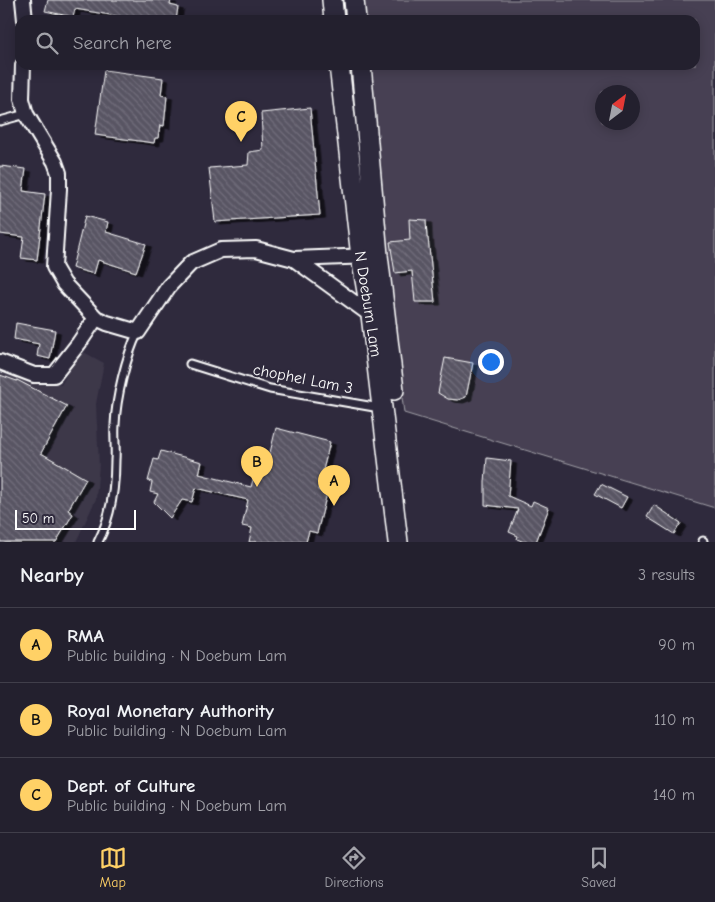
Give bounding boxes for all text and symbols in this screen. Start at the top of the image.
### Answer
search box [15,15,700,70]
icon: search [33,29,61,57]
text: Search here [73,32,172,54]
north arrow [595,85,640,130]
pin: C [225,101,257,142]
street label: N Doebum Lam [351,250,385,358]
your location [478,349,504,375]
street label: chophel Lam 3 [252,360,354,398]
pin: B [241,446,273,487]
pin: A [318,465,350,506]
scale bar [15,507,136,530]
text: 50 m [22,510,54,527]
text: Nearby [20,563,84,587]
text: 3 results [638,566,695,584]
text: RMA [67,625,104,647]
text: A [32,636,40,654]
text: 90 m [658,636,695,654]
text: Public building · N Doebum Lam [67,647,287,665]
text: Royal Monetary Authority [67,700,274,722]
text: B [31,711,41,729]
text: 110 m [654,711,695,729]
text: Public building · N Doebum Lam [67,722,287,740]
text: Dept. of Culture [67,775,195,797]
text: C [31,786,41,804]
text: 140 m [653,786,695,804]
text: Public building · N Doebum Lam [67,797,287,815]
tab: Map [99,844,127,891]
tab: Directions [324,844,384,891]
tab: Saved [581,844,616,891]

